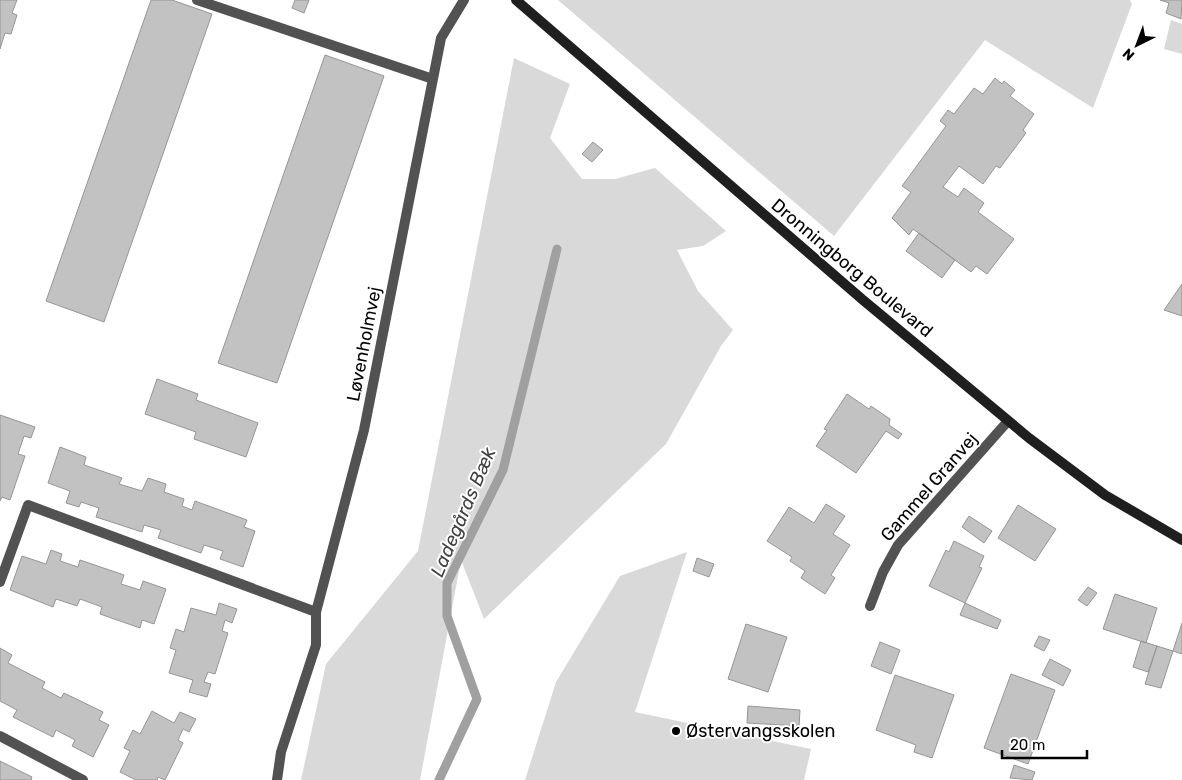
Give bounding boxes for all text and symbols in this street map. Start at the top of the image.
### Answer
north arrow [1112,20,1162,70]
text: N [1119,45,1138,64]
street label: Dronningborg Boulevard [767,194,937,342]
street label: Løvenholmvej [342,285,386,403]
street label: Gammel Granvej [876,428,982,546]
water label: Ladegårds Bæk [425,444,501,580]
place label: Østervangsskolen [686,720,835,742]
marker: Østervangsskolen [670,725,682,737]
scale bar [1002,728,1087,760]
text: 20 m [1010,736,1045,754]

